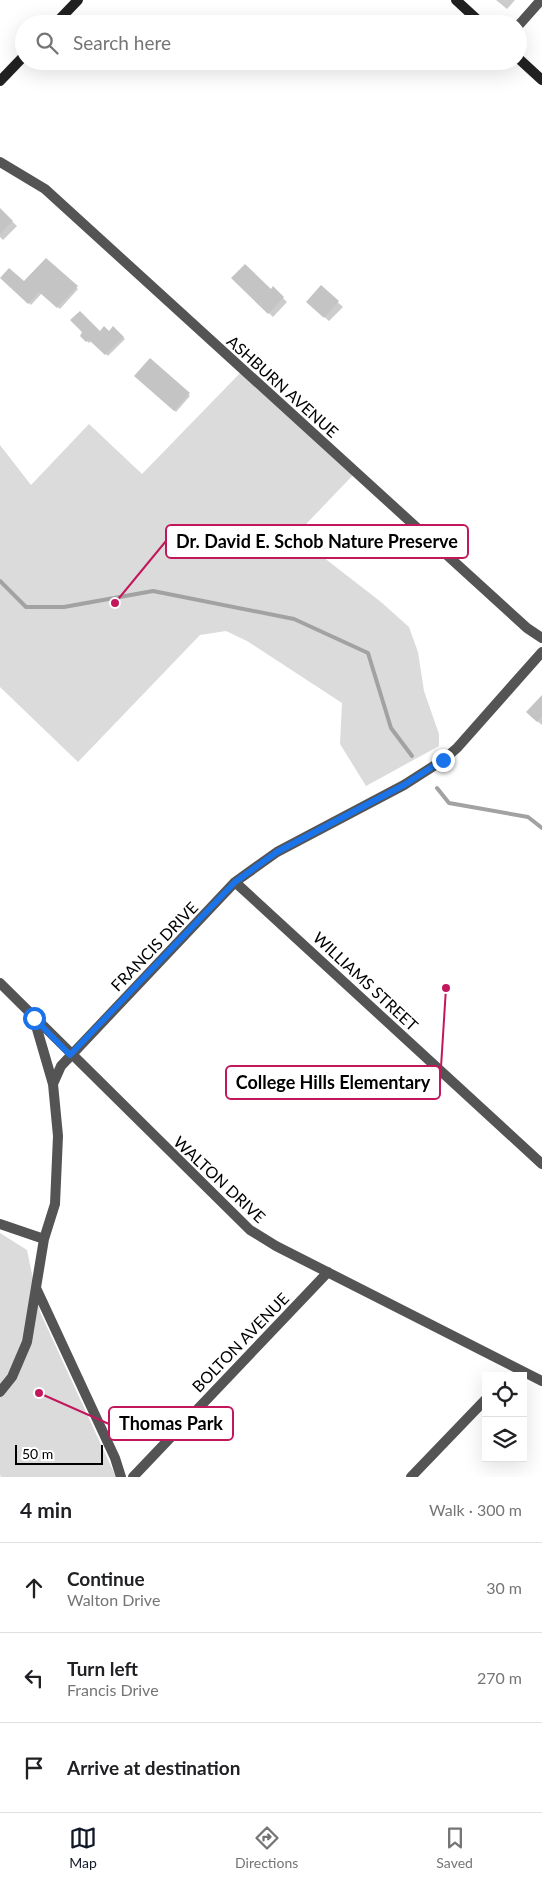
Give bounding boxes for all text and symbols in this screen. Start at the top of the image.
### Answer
search box [15,15,527,70]
icon: search [33,29,61,57]
text: Search here [73,31,171,54]
street label: ASHBURN AVENUE [224,331,342,441]
callout: Dr. David E. Schob Nature Preserve [166,525,468,558]
text: Dr. David E. Schob Nature Preserve [176,530,458,552]
route end [432,749,455,772]
street label: FRANCIS DRIVE [107,897,201,995]
street label: WILLIAMS STREET [310,928,423,1035]
route start [23,1007,46,1030]
callout: College Hills Elementary [226,1066,440,1099]
text: College Hills Elementary [236,1071,431,1093]
street label: WALTON DRIVE [170,1132,270,1226]
street label: BOLTON AVENUE [188,1288,292,1396]
map controls [482,1372,527,1462]
button: locate [482,1372,527,1417]
callout: Thomas Park [109,1407,233,1440]
text: Thomas Park [119,1412,223,1434]
button: layers [482,1417,527,1462]
scale bar [15,1442,102,1465]
text: 50 m [22,1445,53,1462]
text: 4 min [20,1497,72,1522]
text: Walk · 300 m [429,1500,522,1519]
text: Continue [67,1567,145,1590]
icon: ahead [20,1574,48,1602]
text: 30 m [486,1578,522,1597]
text: Walton Drive [67,1590,160,1609]
text: Turn left [67,1657,138,1680]
icon: left [20,1664,48,1692]
text: 270 m [477,1668,522,1687]
text: Francis Drive [67,1680,159,1699]
icon: arrive [20,1754,48,1782]
text: Arrive at destination [67,1756,240,1779]
tab: Map [69,1824,97,1871]
tab: Directions [235,1824,298,1871]
tab: Saved [436,1824,473,1871]

